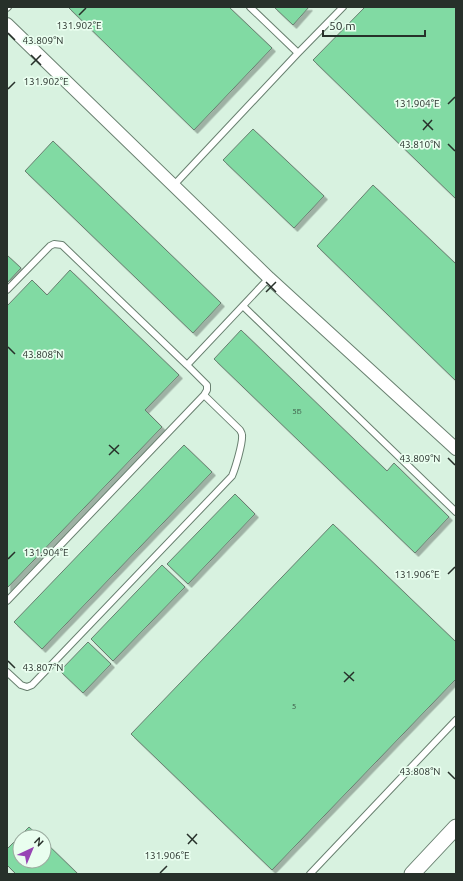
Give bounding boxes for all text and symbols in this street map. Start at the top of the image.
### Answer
scale bar [323,12,425,38]
text: 50 m [329,19,356,32]
text: 131.902°E [56,20,102,31]
text: 43.809°N [22,35,64,46]
text: 131.902°E [23,76,69,87]
text: 131.904°E [394,98,440,109]
text: 43.810°N [399,139,441,150]
text: 43.808°N [22,349,64,360]
house number: 5Б [292,407,302,416]
text: 43.809°N [399,453,441,464]
text: 131.904°E [23,547,69,558]
text: 131.906°E [394,569,440,580]
text: 43.807°N [22,662,64,673]
house number: 5 [292,702,296,711]
text: 43.808°N [399,766,441,777]
north arrow [12,829,52,869]
text: N [32,835,46,849]
text: 131.906°E [144,850,190,861]

